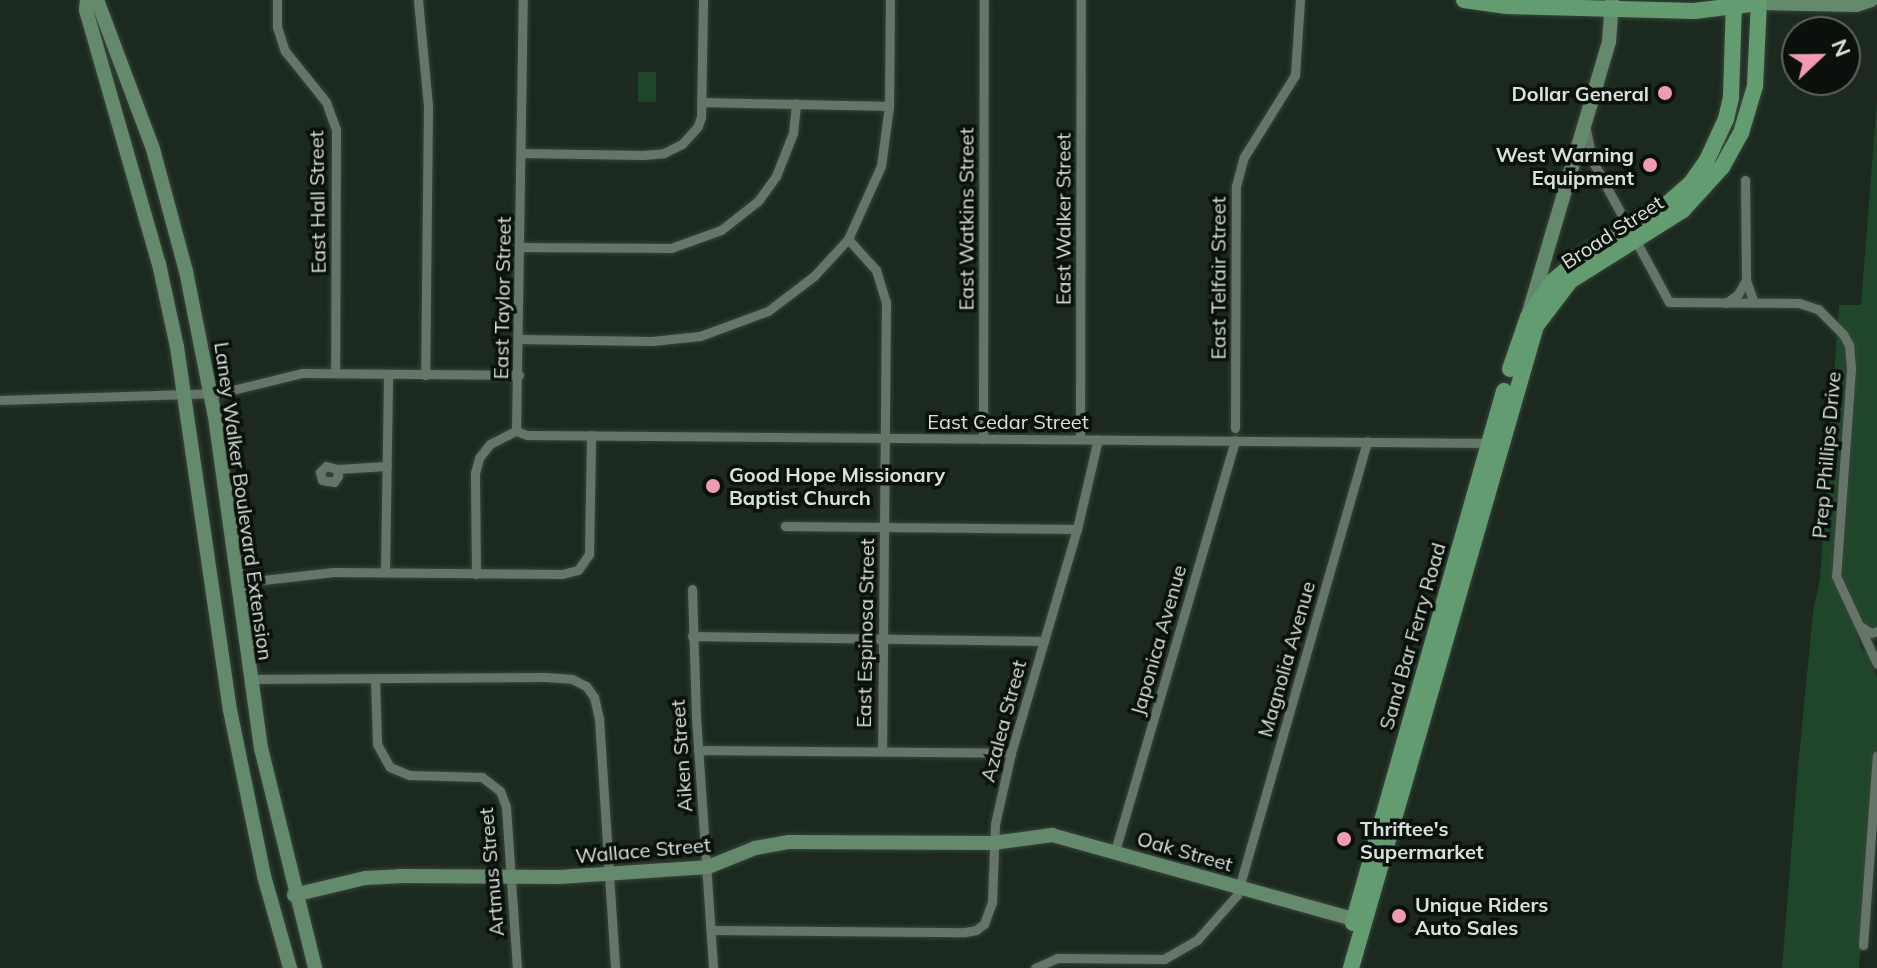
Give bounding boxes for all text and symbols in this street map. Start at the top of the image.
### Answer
north arrow [1781,16,1861,96]
text: N [1825,35,1857,61]
place label: Dollar General [1512,81,1649,105]
marker: Dollar General [1656,84,1674,102]
street label: East Watkins Street [954,128,978,310]
street label: East Hall Street [304,130,330,274]
street label: East Walker Street [1051,133,1075,305]
place label: West Warning Equipment [1496,142,1634,189]
marker: West Warning Equipment [1641,156,1659,174]
street label: Broad Street [1557,190,1667,274]
street label: East Telfair Street [1206,196,1230,360]
street label: East Taylor Street [489,216,515,380]
street label: Laney Walker Boulevard Extension [210,340,278,662]
street label: Prep Phillips Drive [1807,371,1845,539]
street label: East Cedar Street [927,409,1089,433]
place label: Good Hope Missionary Baptist Church [729,462,945,509]
marker: Good Hope Missionary Baptist Church [704,477,722,495]
street label: East Espinosa Street [851,538,879,728]
street label: Sand Bar Ferry Road [1374,540,1450,732]
street label: Japonica Avenue [1125,562,1191,718]
street label: Magnolia Avenue [1252,578,1320,740]
street label: Azalea Street [975,657,1031,785]
street label: Aiken Street [665,699,697,813]
street label: Artmus Street [473,807,509,937]
place label: Thriftee's Supermarket [1360,816,1484,863]
street label: Oak Street [1134,826,1236,876]
marker: Thriftee's Supermarket [1335,830,1353,848]
street label: Wallace Street [574,832,712,868]
place label: Unique Riders Auto Sales [1415,892,1548,939]
marker: Unique Riders Auto Sales [1390,907,1408,925]

